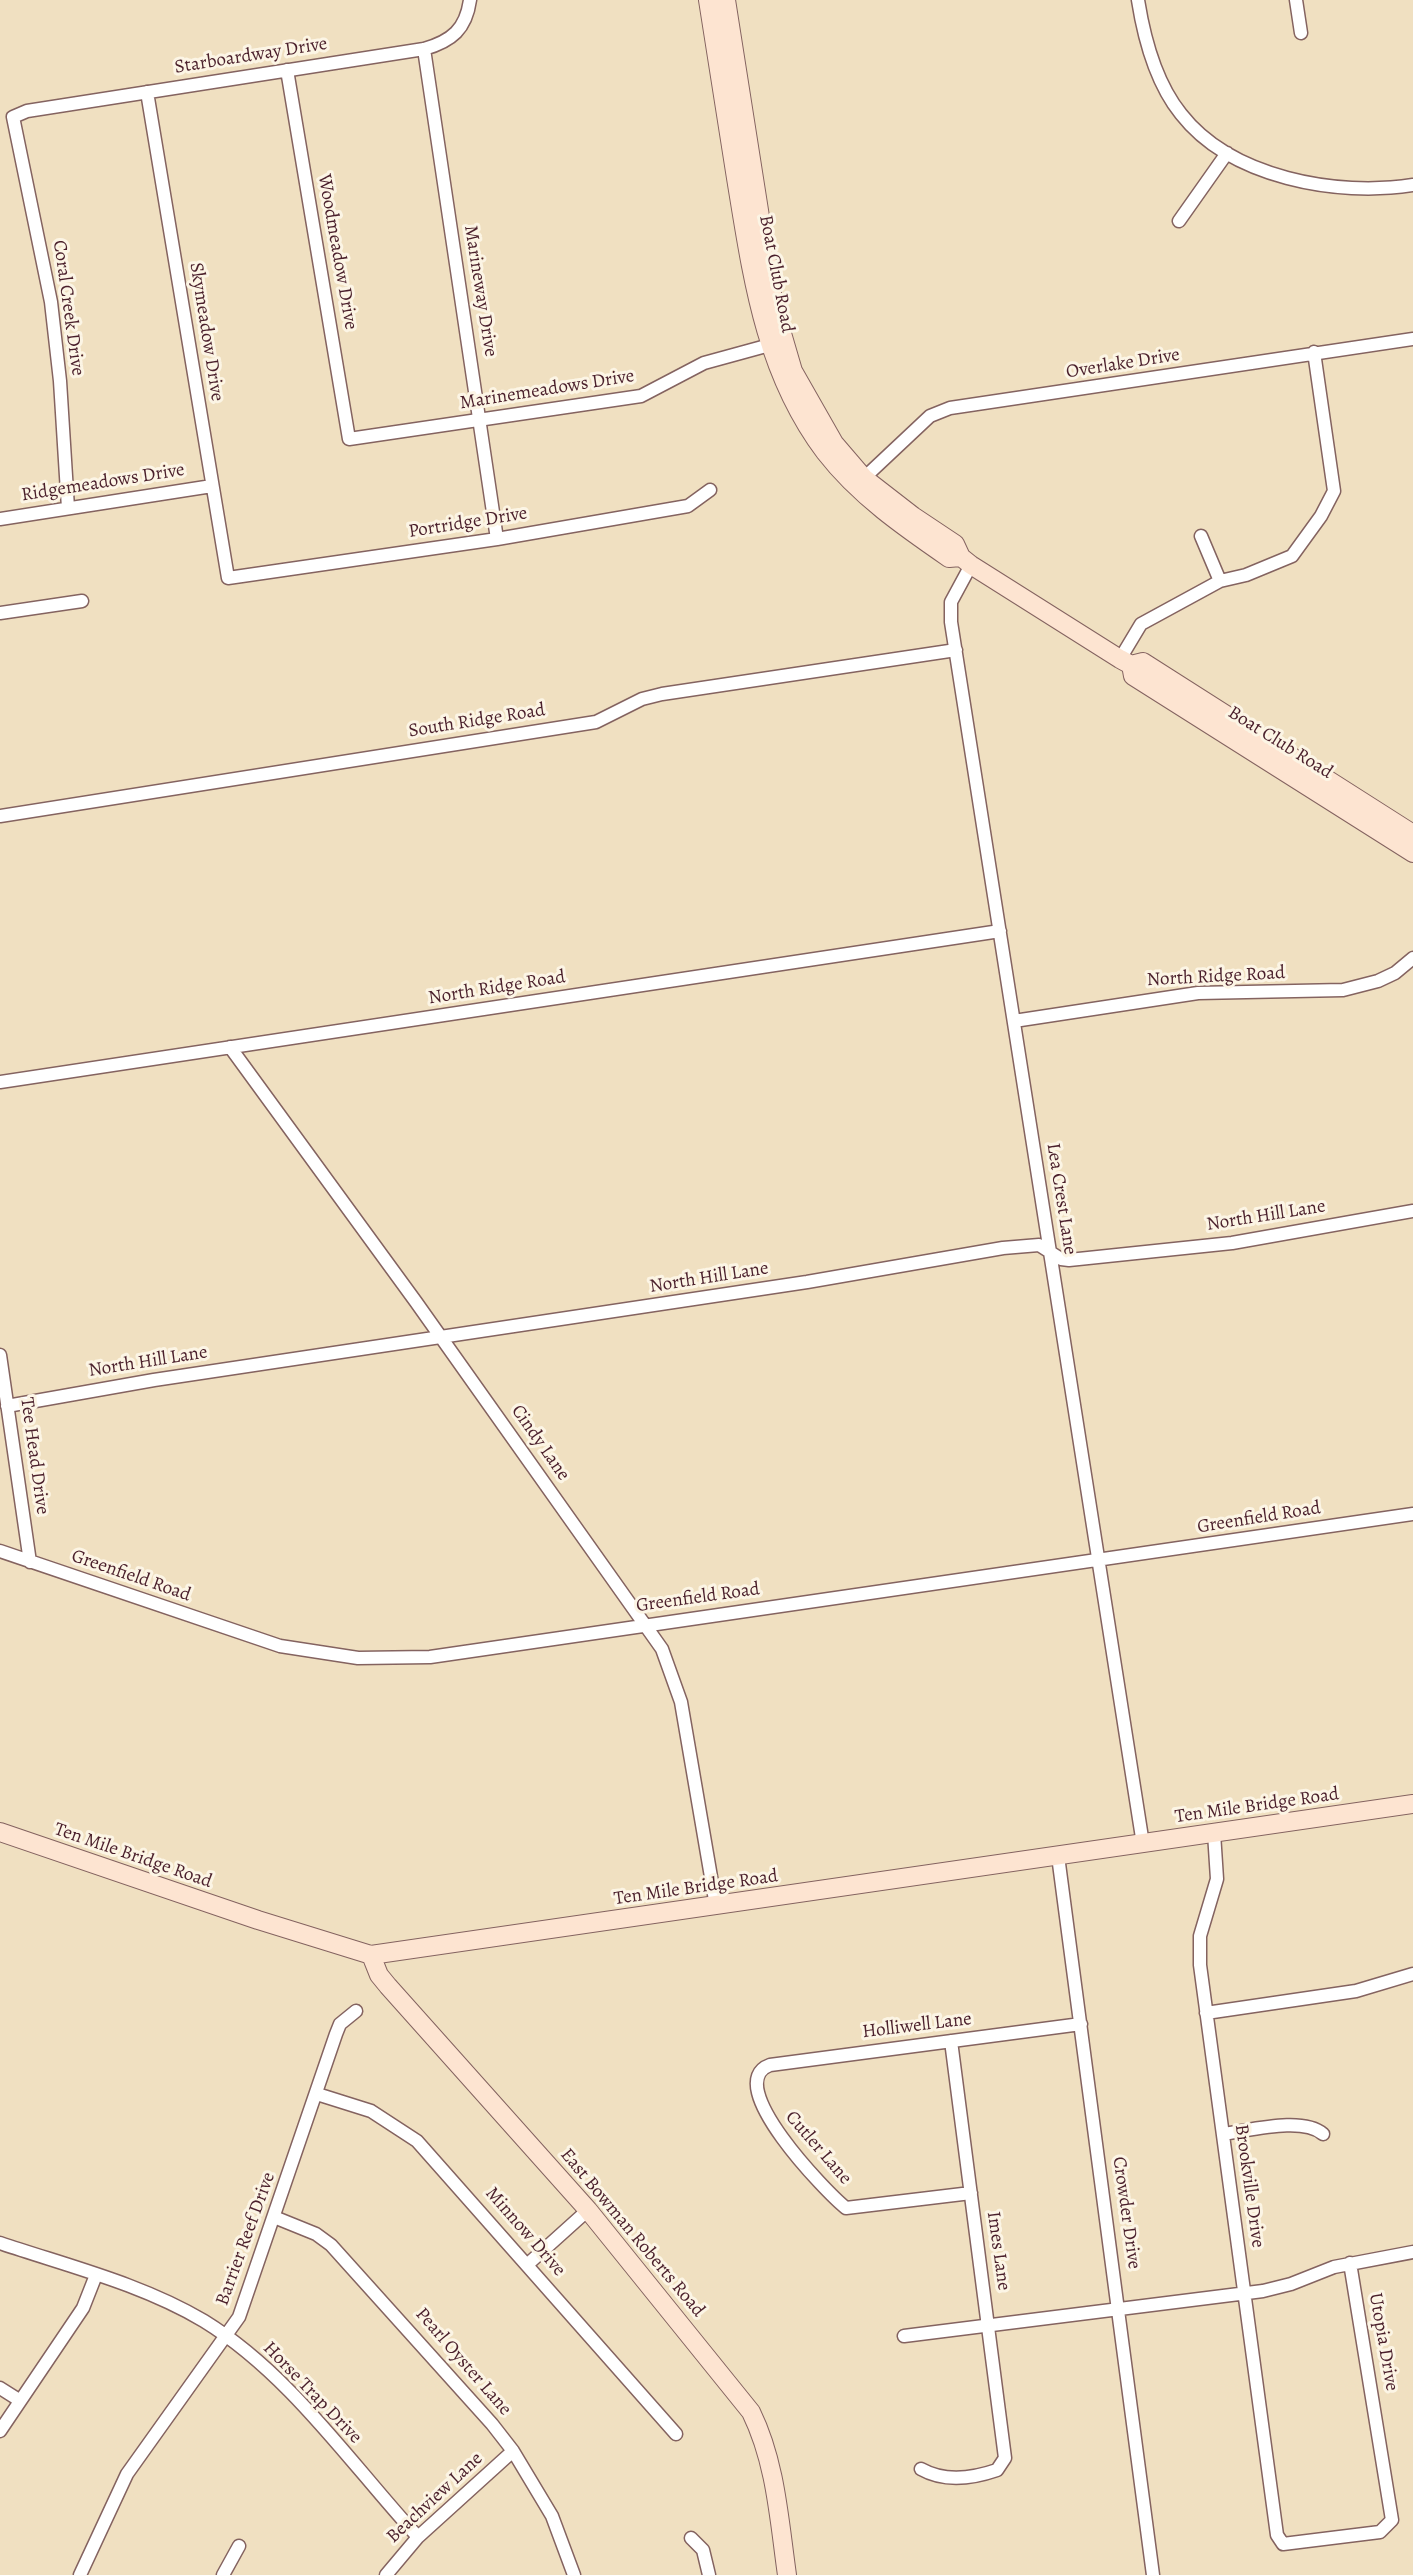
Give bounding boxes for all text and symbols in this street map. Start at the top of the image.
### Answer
street label: Starboardway Drive [173,33,329,79]
street label: Woodmeadow Drive [312,172,362,332]
street label: Boat Club Road [753,213,799,335]
street label: Marineway Drive [458,224,502,358]
street label: Coral Creek Drive [47,239,89,377]
street label: Skymeadow Drive [184,261,228,403]
street label: Overlake Drive [1065,344,1181,384]
street label: Marinemeadows Drive [458,365,636,415]
street label: Ridgemeadows Drive [20,459,186,507]
street label: Portridge Drive [407,502,529,544]
street label: South Ridge Road [407,699,547,743]
street label: Boat Club Road [1223,702,1337,784]
street label: North Ridge Road [1146,962,1286,992]
street label: North Ridge Road [427,966,567,1010]
street label: Lea Crest Lane [1041,1141,1081,1257]
street label: North Hill Lane [1205,1195,1327,1237]
street label: North Hill Lane [648,1257,770,1299]
street label: North Hill Lane [87,1341,209,1383]
street label: Tee Head Drive [15,1396,53,1516]
street label: Cindy Lane [506,1401,574,1485]
street label: Greenfield Road [1196,1497,1322,1539]
street label: Greenfield Road [68,1545,194,1607]
street label: Greenfield Road [635,1578,761,1618]
street label: Ten Mile Bridge Road [1174,1783,1340,1829]
street label: Ten Mile Bridge Road [51,1818,215,1894]
street label: Ten Mile Bridge Road [613,1865,779,1911]
street label: Holliwell Lane [861,2008,973,2044]
street label: Cutler Lane [780,2107,856,2189]
street label: Brookville Drive [1229,2123,1269,2249]
street label: East Bowman Roberts Road [555,2144,709,2322]
street label: Crowder Drive [1107,2155,1145,2271]
street label: Barrier Reef Drive [211,2169,281,2309]
street label: Minnow Drive [480,2183,570,2281]
street label: Imes Lane [981,2210,1015,2292]
street label: Utopia Drive [1363,2291,1403,2393]
street label: Pearl Oyster Lane [410,2303,516,2421]
street label: Horse Trap Drive [258,2337,366,2449]
street label: Beachview Lane [382,2448,488,2548]

